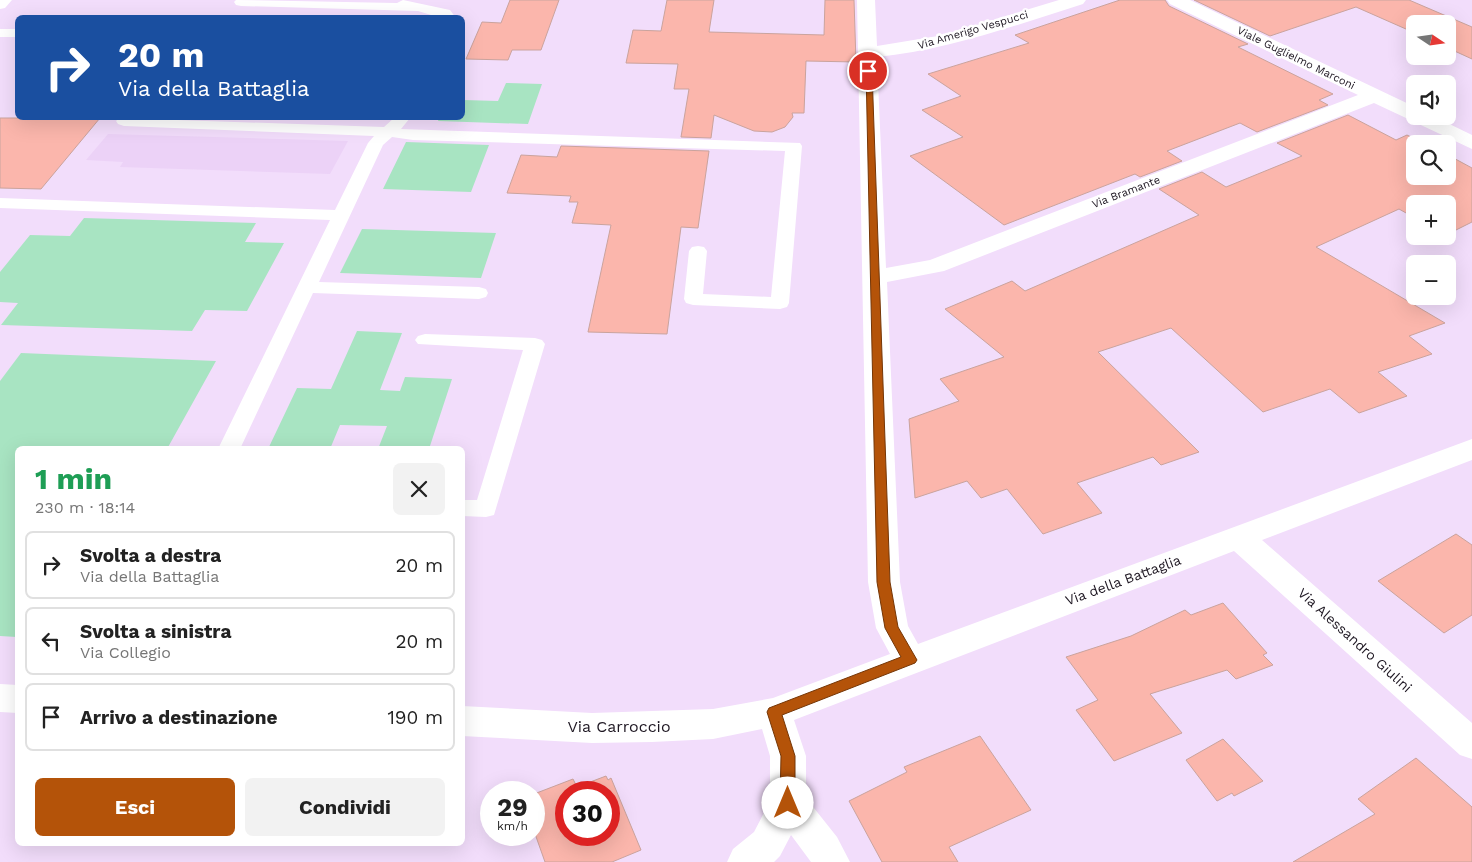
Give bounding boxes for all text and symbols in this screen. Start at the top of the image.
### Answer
street label: Via Amerigo Vespucci [916,8,1030,52]
north arrow [1406,15,1456,65]
map controls [1406,15,1456,305]
street label: Viale Guglielmo Marconi [1235,24,1357,92]
text: 20 m [118,34,204,76]
icon: right [35,35,100,100]
pin [847,50,889,92]
icon: arrive [854,57,882,85]
button: sound [1406,75,1456,125]
text: Via della Battaglia [118,76,310,101]
button: search [1406,135,1456,185]
street label: Via Bramante [1090,173,1162,211]
button: + [1406,195,1456,245]
button: − [1406,255,1456,305]
text: 1 min [35,461,112,496]
button: close [393,463,445,515]
text: 230 m · 18:14 [35,498,135,517]
text: Svolta a destra [80,544,221,567]
icon: right [37,551,65,579]
street label: Via della Battaglia [1063,552,1183,608]
text: 20 m [396,554,443,577]
text: Via della Battaglia [80,567,219,586]
street label: Via Alessandro Giulini [1295,585,1415,695]
text: Svolta a sinistra [80,620,231,643]
icon: left [37,627,65,655]
text: 20 m [396,630,443,653]
text: Via Collegio [80,643,171,662]
icon: arrive [37,703,65,731]
text: Arrivo a destinazione [80,706,277,729]
text: 190 m [387,706,443,729]
street label: Via Carroccio [568,717,670,736]
position arrow [761,776,813,828]
button: Esci [35,778,235,836]
button: Condividi [245,778,445,836]
speed limit sign: 30 [555,781,620,846]
text: 29 [497,793,528,822]
text: km/h [497,819,528,833]

